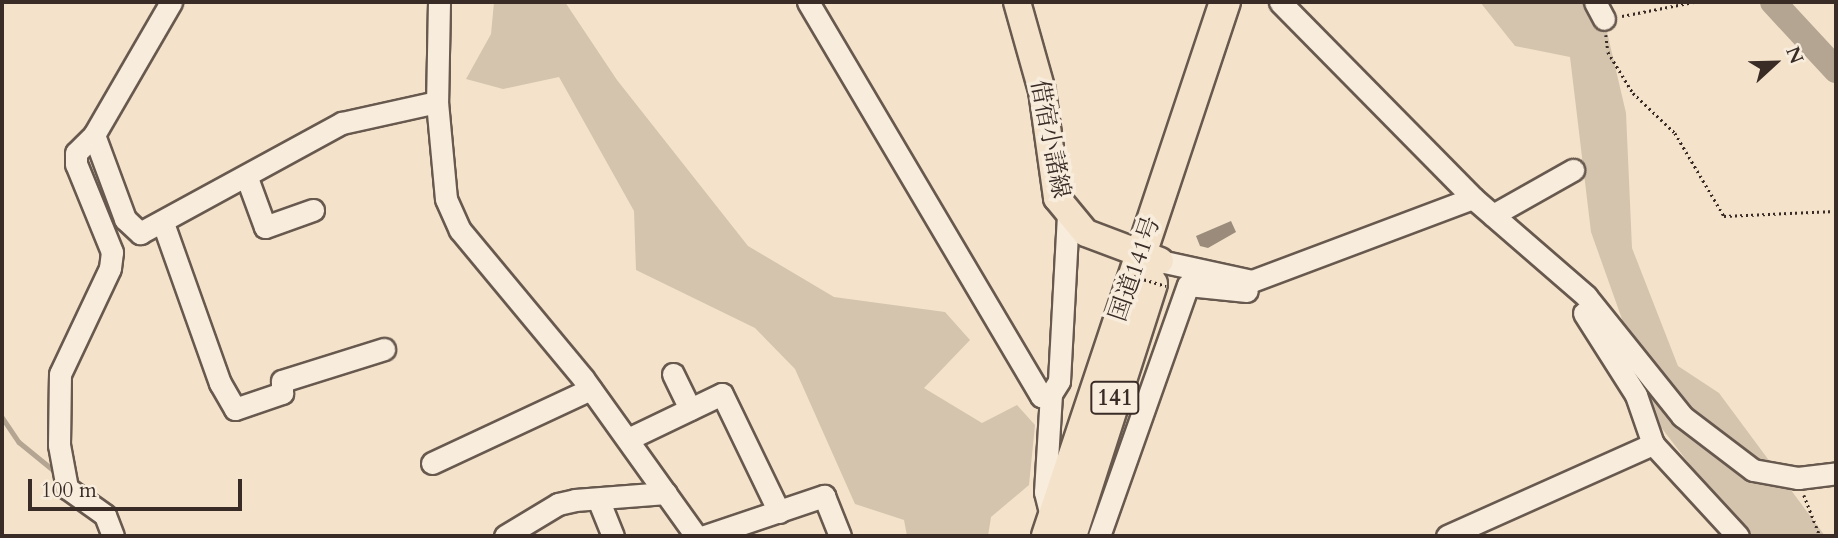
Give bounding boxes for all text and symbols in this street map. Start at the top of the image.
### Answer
north arrow [1740,28,1810,98]
text: N [1779,43,1810,68]
street label: 借宿小諸線 [1024,77,1076,201]
street label: 国道141号 [1104,213,1166,325]
road number: 141 [1089,378,1141,418]
scale bar [32,464,245,508]
text: 100 m [41,476,97,505]

